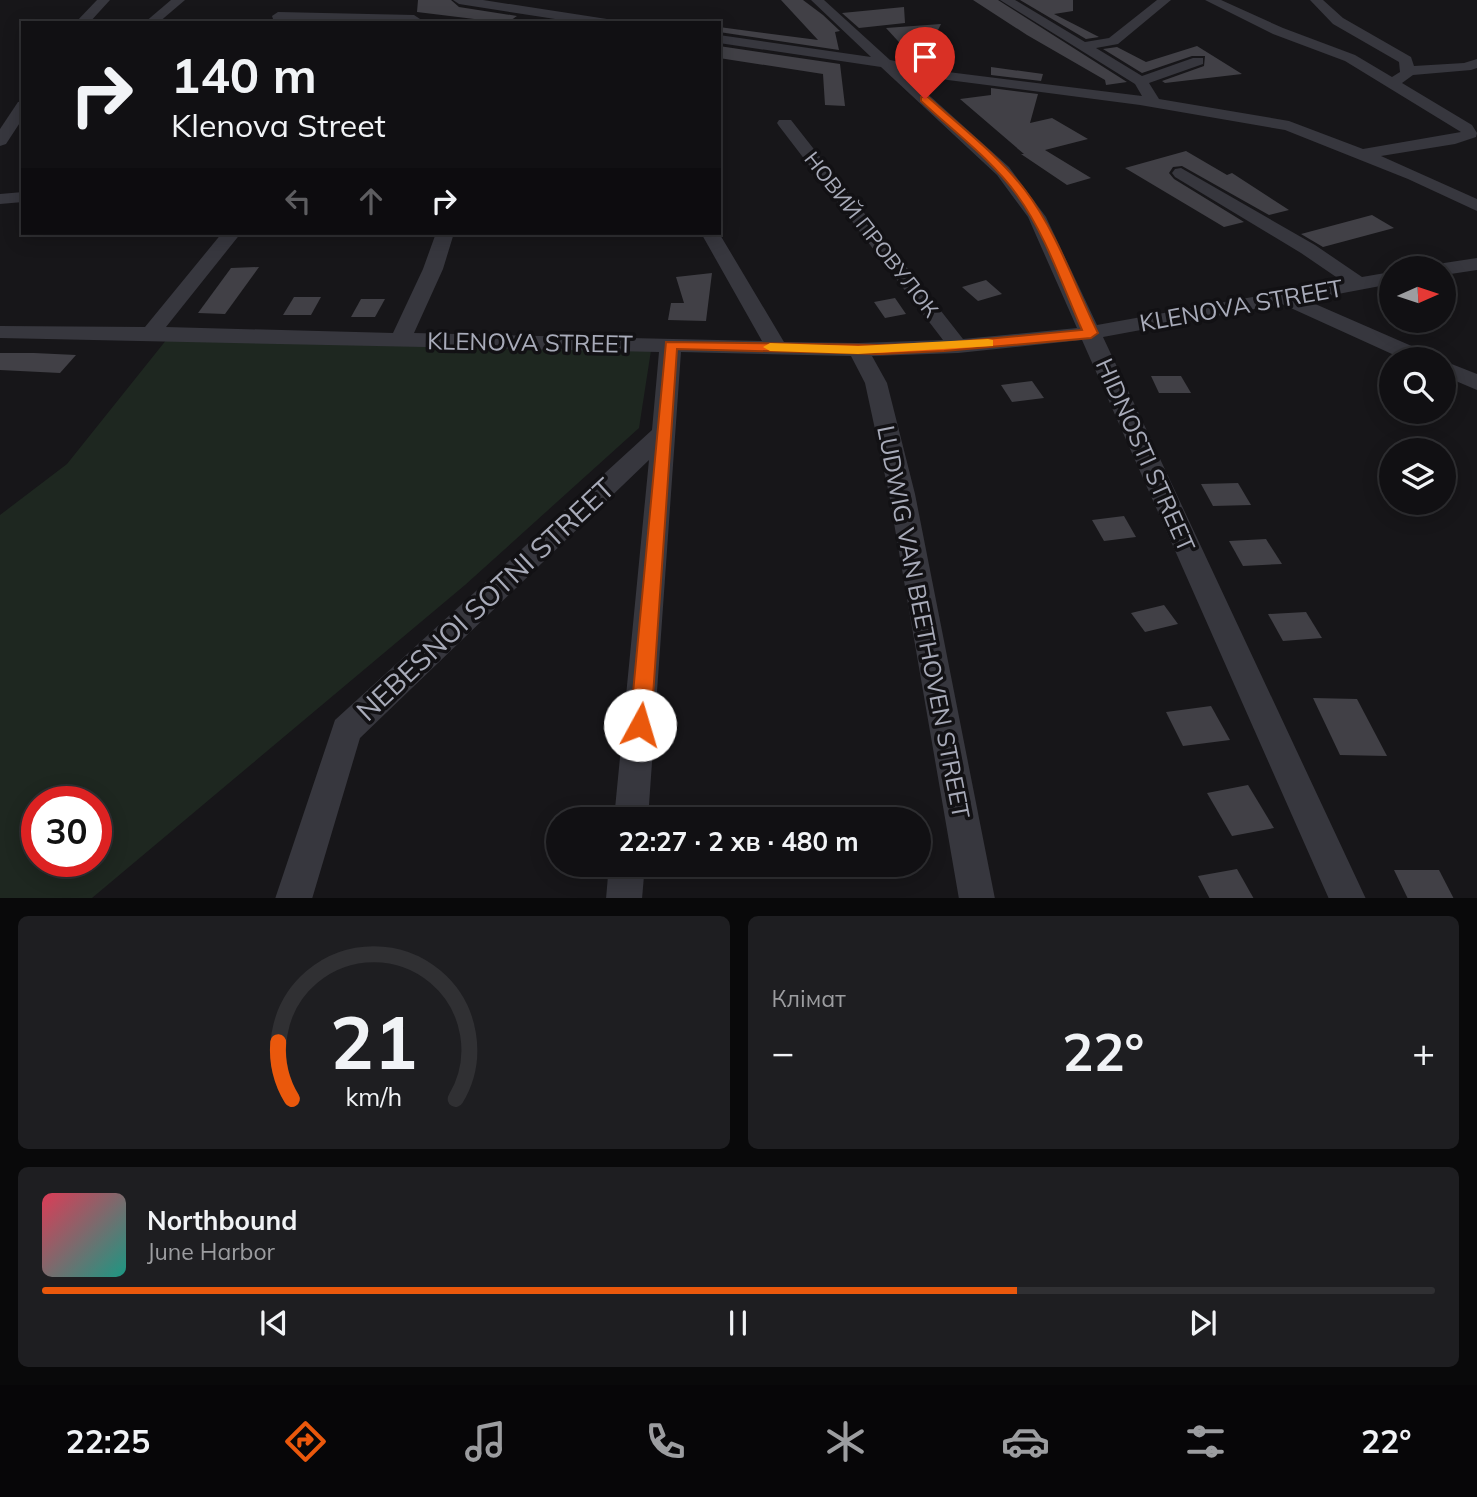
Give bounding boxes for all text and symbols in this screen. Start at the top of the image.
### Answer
pin [895,27,955,99]
icon: arrive [906,38,944,76]
text: 140 m [171,44,317,105]
icon: right [56,49,147,140]
text: Klenova Street [171,105,386,145]
street label: НОВИЙ ПРОВУЛОК [799,146,945,322]
icon: left [279,182,317,220]
icon: ahead [352,182,390,220]
icon: right [425,182,463,220]
north arrow [1379,256,1456,332]
map controls [1379,256,1456,515]
street label: KLENOVA STREET [1137,272,1345,338]
street label: KLENOVA STREET [427,325,634,359]
button: search [1379,347,1456,424]
street label: HIDNOSTI STREET [1090,354,1202,557]
street label: LUDWIG VAN BEETHOVEN STREET [871,423,977,822]
button: layers [1379,438,1456,515]
street label: NEBESNOI SOTNI STREET [349,470,621,728]
position arrow [603,688,677,762]
speed limit sign: 30 [21,786,112,877]
text: 22:27 · 2 хв · 480 m [618,825,859,858]
text: Клімат [772,984,846,1013]
text: 21 [330,996,417,1087]
text: 22° [1062,1019,1144,1084]
text: − [772,1028,794,1076]
text: + [1412,1028,1435,1076]
text: km/h [345,1080,402,1111]
text: Northbound [147,1204,297,1237]
text: June Harbor [147,1237,275,1266]
icon: previous [255,1304,293,1342]
icon: pause [719,1304,757,1342]
icon: next [1184,1304,1222,1342]
icon: directions [281,1417,330,1466]
icon: music [461,1417,510,1466]
icon: phone [641,1417,690,1466]
icon: climate [821,1417,870,1466]
icon: car [1001,1417,1050,1466]
icon: filters [1181,1417,1230,1466]
text: 22:25 [65,1421,150,1461]
text: 22° [1361,1421,1411,1461]

